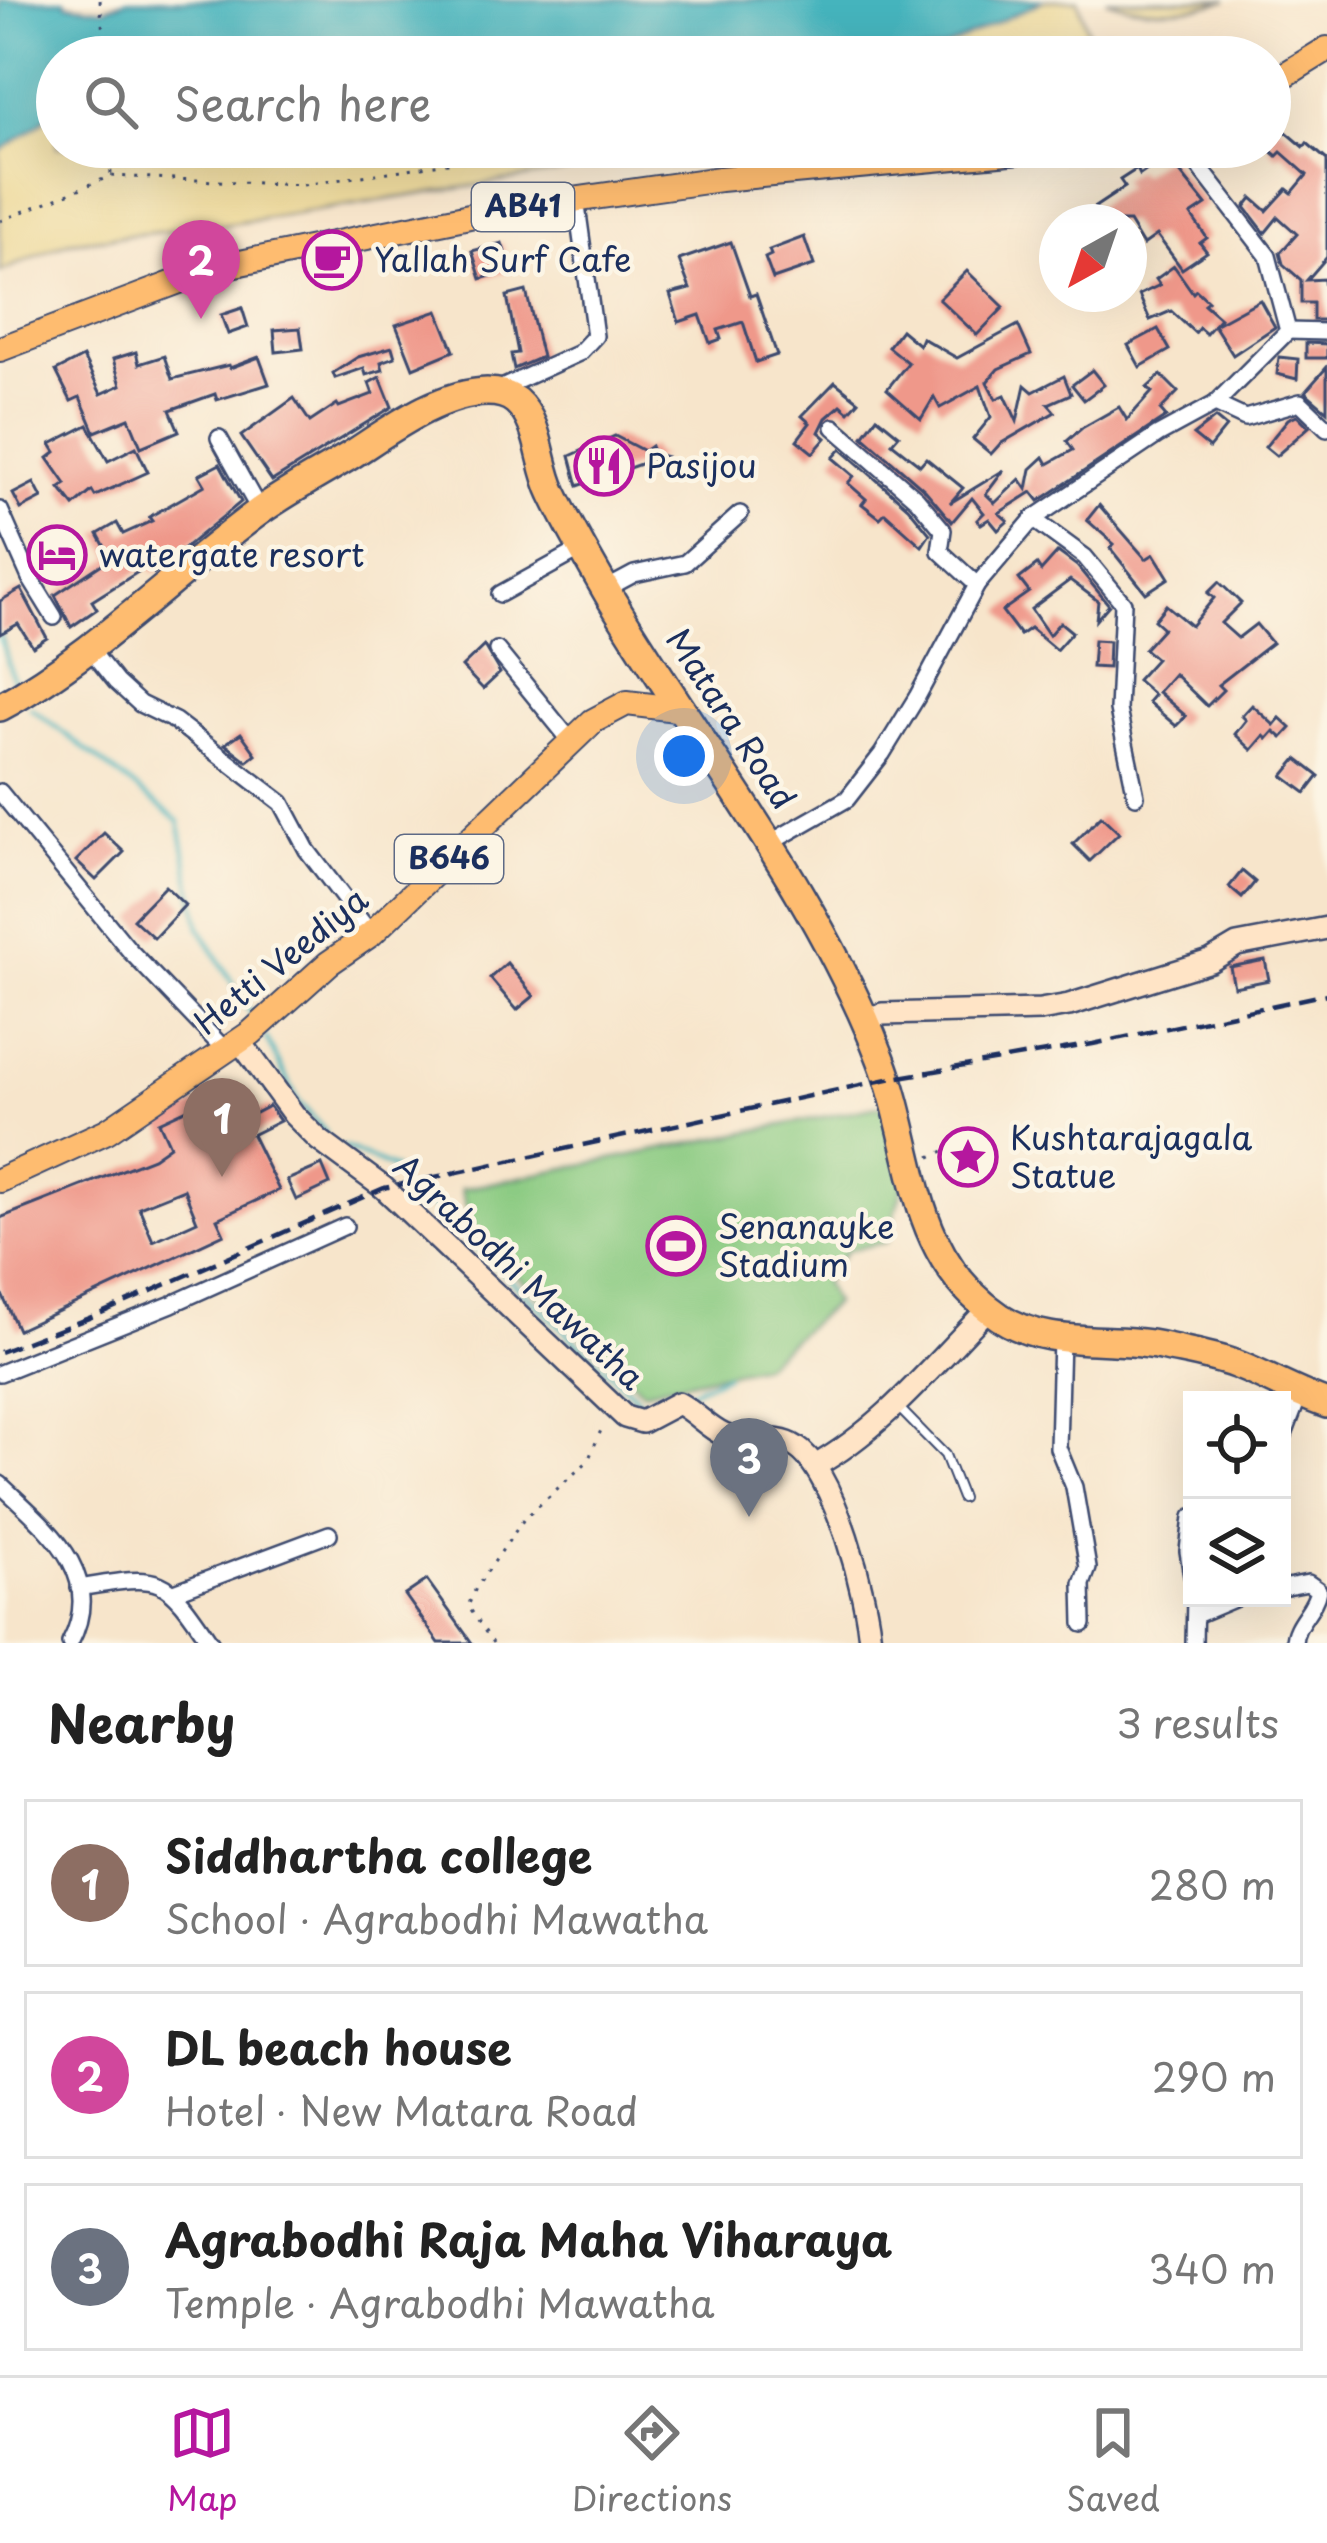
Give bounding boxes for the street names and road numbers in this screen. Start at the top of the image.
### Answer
road number: AB41 [472,183,574,231]
street label: Matara Road [655,618,810,818]
road number: B646 [395,835,503,883]
street label: Hetti Veediya [182,873,378,1045]
street label: Agrabodhi Mawatha [384,1141,657,1401]

